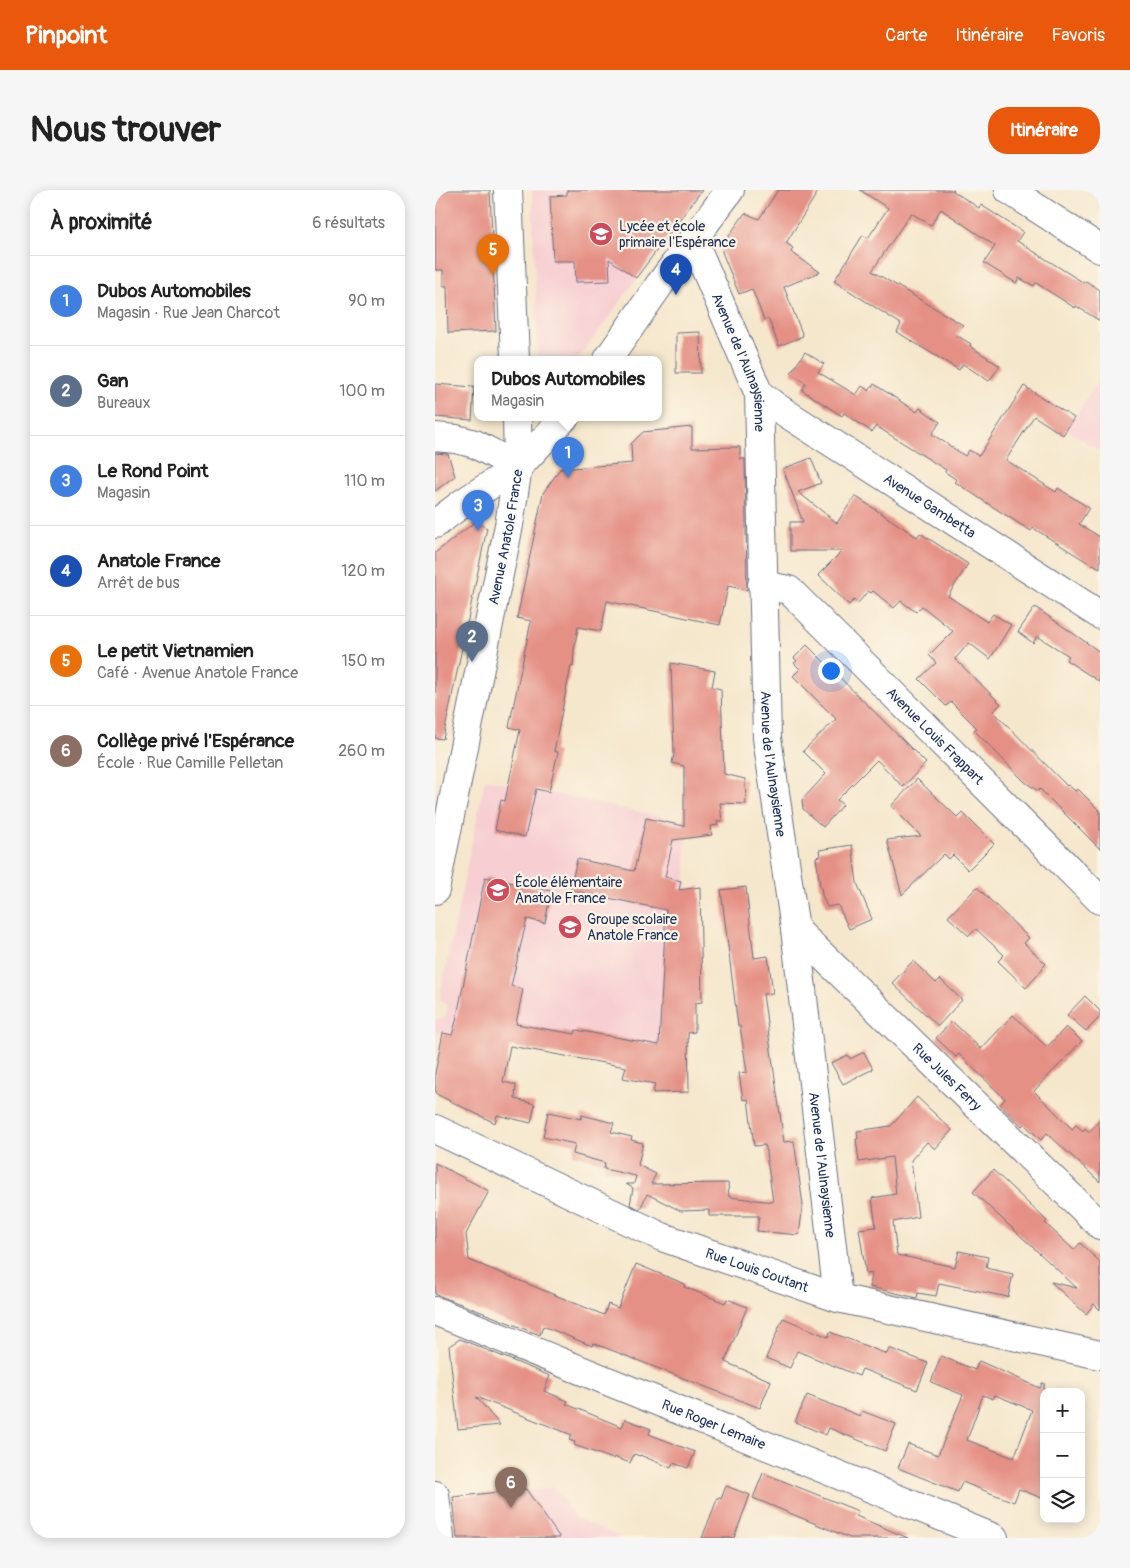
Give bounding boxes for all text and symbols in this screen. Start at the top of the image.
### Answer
text: Pinpoint [25,21,107,50]
text: Carte [885,24,927,47]
text: Itinéraire [955,24,1023,47]
text: Favoris [1051,24,1105,47]
button: Itinéraire [988,107,1100,154]
text: Nous trouver [30,108,221,152]
text: À proximité [50,209,153,236]
text: 6 résultats [312,213,385,233]
place label: Lycée et école primaire l'Espérance [619,218,736,251]
school or university icon: Lycée et école primaire l'Espérance [588,221,614,247]
pin: 5 [477,234,509,275]
pin: 4 [660,254,692,295]
text: Dubos Automobiles [97,279,251,303]
text: 1 [63,291,69,311]
text: 90 m [348,291,385,311]
street label: Avenue de l'Aulnaysienne [708,291,768,432]
text: Magasin · Rue Jean Charcot [97,303,280,323]
popup [474,356,662,421]
text: Dubos Automobiles [491,367,645,391]
text: Gan [97,369,129,393]
text: 2 [62,381,70,401]
text: 100 m [339,381,385,401]
text: Magasin [491,391,544,411]
text: Bureaux [97,393,151,413]
pin: 1 [552,437,584,478]
text: Le Rond Point [97,459,209,483]
street label: Avenue Anatole France [485,468,526,606]
street label: Avenue Gambetta [881,470,979,541]
text: 3 [62,471,70,491]
text: 110 m [344,471,385,491]
text: Magasin [97,483,150,503]
pin: 3 [462,490,494,531]
text: Anatole France [97,549,220,573]
text: 4 [61,561,71,581]
text: 120 m [341,561,385,581]
text: Arrêt de bus [97,573,180,593]
pin: 2 [456,621,488,662]
text: Le petit Vietnamien [97,639,254,663]
text: 5 [62,651,70,671]
text: 150 m [341,651,385,671]
your location [818,658,844,684]
text: Café · Avenue Anatole France [97,663,298,683]
street label: Avenue Louis Frappart [883,684,988,788]
street label: Avenue de l'Aulnaysienne [757,691,790,838]
text: Collège privé l'Espérance [97,729,294,753]
text: 6 [61,741,71,761]
text: 260 m [338,741,385,761]
text: École · Rue Camille Pelletan [97,753,283,773]
place label: École élémentaire Anatole France [515,873,622,907]
school or university icon: École élémentaire Anatole France [485,877,511,903]
place label: Groupe scolaire Anatole France [587,911,678,944]
school or university icon: Groupe scolaire Anatole France [557,914,583,940]
street label: Rue Jules Ferry [909,1039,985,1114]
street label: Avenue de l'Aulnaysienne [806,1091,839,1239]
street label: Rue Louis Coutant [703,1244,811,1296]
map controls [1040,1388,1085,1523]
button: + [1040,1388,1085,1433]
street label: Rue Roger Lemaire [659,1396,768,1453]
button: − [1040,1433,1085,1478]
pin: 6 [495,1467,527,1508]
button: layers [1040,1478,1085,1523]

